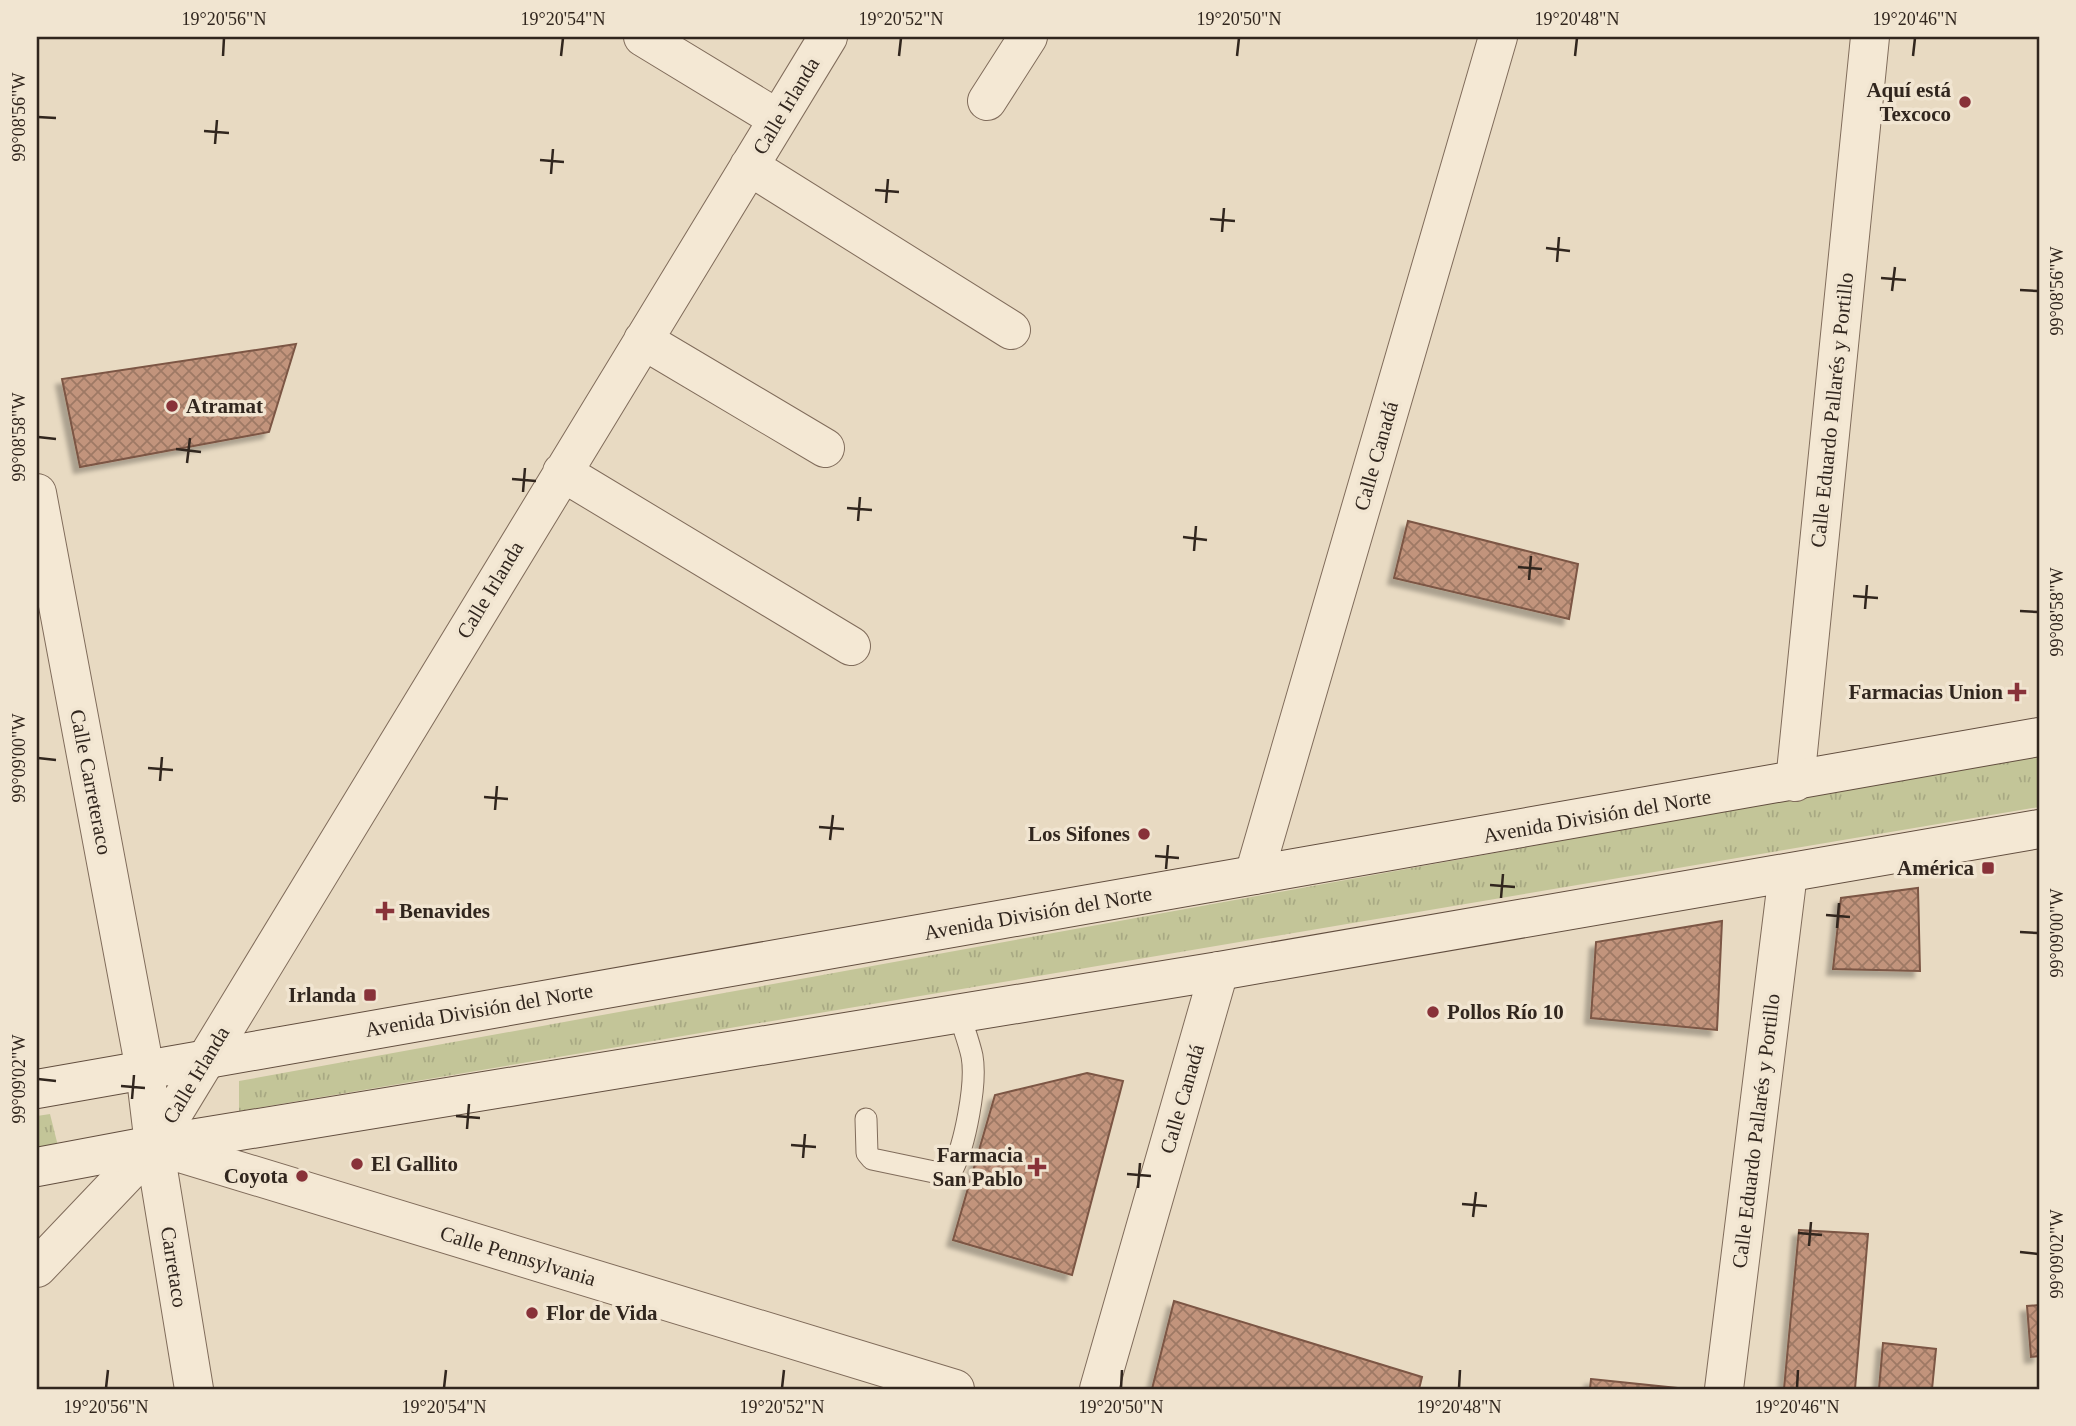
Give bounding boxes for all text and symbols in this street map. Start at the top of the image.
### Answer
text: 19°20'56"N [182,9,266,29]
text: 19°20'54"N [521,9,605,29]
text: 19°20'52"N [859,9,943,29]
text: 19°20'50"N [1197,9,1281,29]
text: 19°20'48"N [1535,9,1619,29]
text: 19°20'46"N [1873,9,1957,29]
street label: Calle Irlanda [748,53,825,159]
text: 99°08'56"W [9,73,29,161]
place label: Aquí está Texcoco [1866,78,1951,126]
marker: Aquí está Texcoco [1957,94,1973,110]
text: 99°08'56"W [2047,247,2067,335]
street label: Calle Eduardo Pallarés y Portillo [1806,271,1858,549]
text: 99°08'58"W [9,393,29,481]
place label: Atramat [186,394,263,418]
marker: Atramat [164,398,180,414]
street label: Calle Canadá [1349,398,1403,513]
street label: Calle Irlanda [452,537,529,643]
text: 99°08'58"W [2047,568,2067,656]
place label: Farmacias Union [1848,680,2003,704]
marker: Farmacias Union [2009,684,2025,700]
street label: Calle Carreteraco [65,707,117,857]
text: 99°09'00"W [9,714,29,802]
street label: Avenida División del Norte [1481,784,1713,848]
place label: Los Sifones [1028,822,1130,846]
marker: Los Sifones [1136,826,1152,842]
place label: América [1897,856,1974,880]
marker: América [1980,860,1996,876]
street label: Avenida División del Norte [922,881,1154,945]
text: 99°09'00"W [2047,889,2067,977]
place label: Benavides [399,899,490,923]
marker: Benavides [377,903,393,919]
street label: Avenida División del Norte [363,978,595,1042]
place label: Irlanda [288,983,356,1007]
marker: Irlanda [362,987,378,1003]
street label: Calle Eduardo Pallarés y Portillo [1727,992,1785,1270]
place label: Pollos Río 10 [1447,1000,1564,1024]
marker: Pollos Río 10 [1425,1004,1441,1020]
street label: Calle Irlanda [158,1022,235,1128]
text: 99°09'02"W [9,1035,29,1123]
street label: Calle Canadá [1155,1041,1209,1156]
place label: Farmacia San Pablo [933,1143,1024,1191]
place label: El Gallito [371,1152,458,1176]
marker: El Gallito [349,1156,365,1172]
marker: Farmacia San Pablo [1029,1159,1045,1175]
place label: Coyota [224,1164,288,1188]
marker: Coyota [294,1168,310,1184]
text: 99°09'02"W [2047,1210,2067,1298]
street label: Calle Pennsylvania [437,1221,599,1291]
street label: Carretaco [156,1225,192,1309]
place label: Flor de Vida [546,1301,658,1325]
marker: Flor de Vida [524,1305,540,1321]
text: 19°20'56"N [64,1397,148,1417]
text: 19°20'54"N [402,1397,486,1417]
text: 19°20'52"N [740,1397,824,1417]
text: 19°20'50"N [1079,1397,1163,1417]
text: 19°20'48"N [1417,1397,1501,1417]
text: 19°20'46"N [1755,1397,1839,1417]

